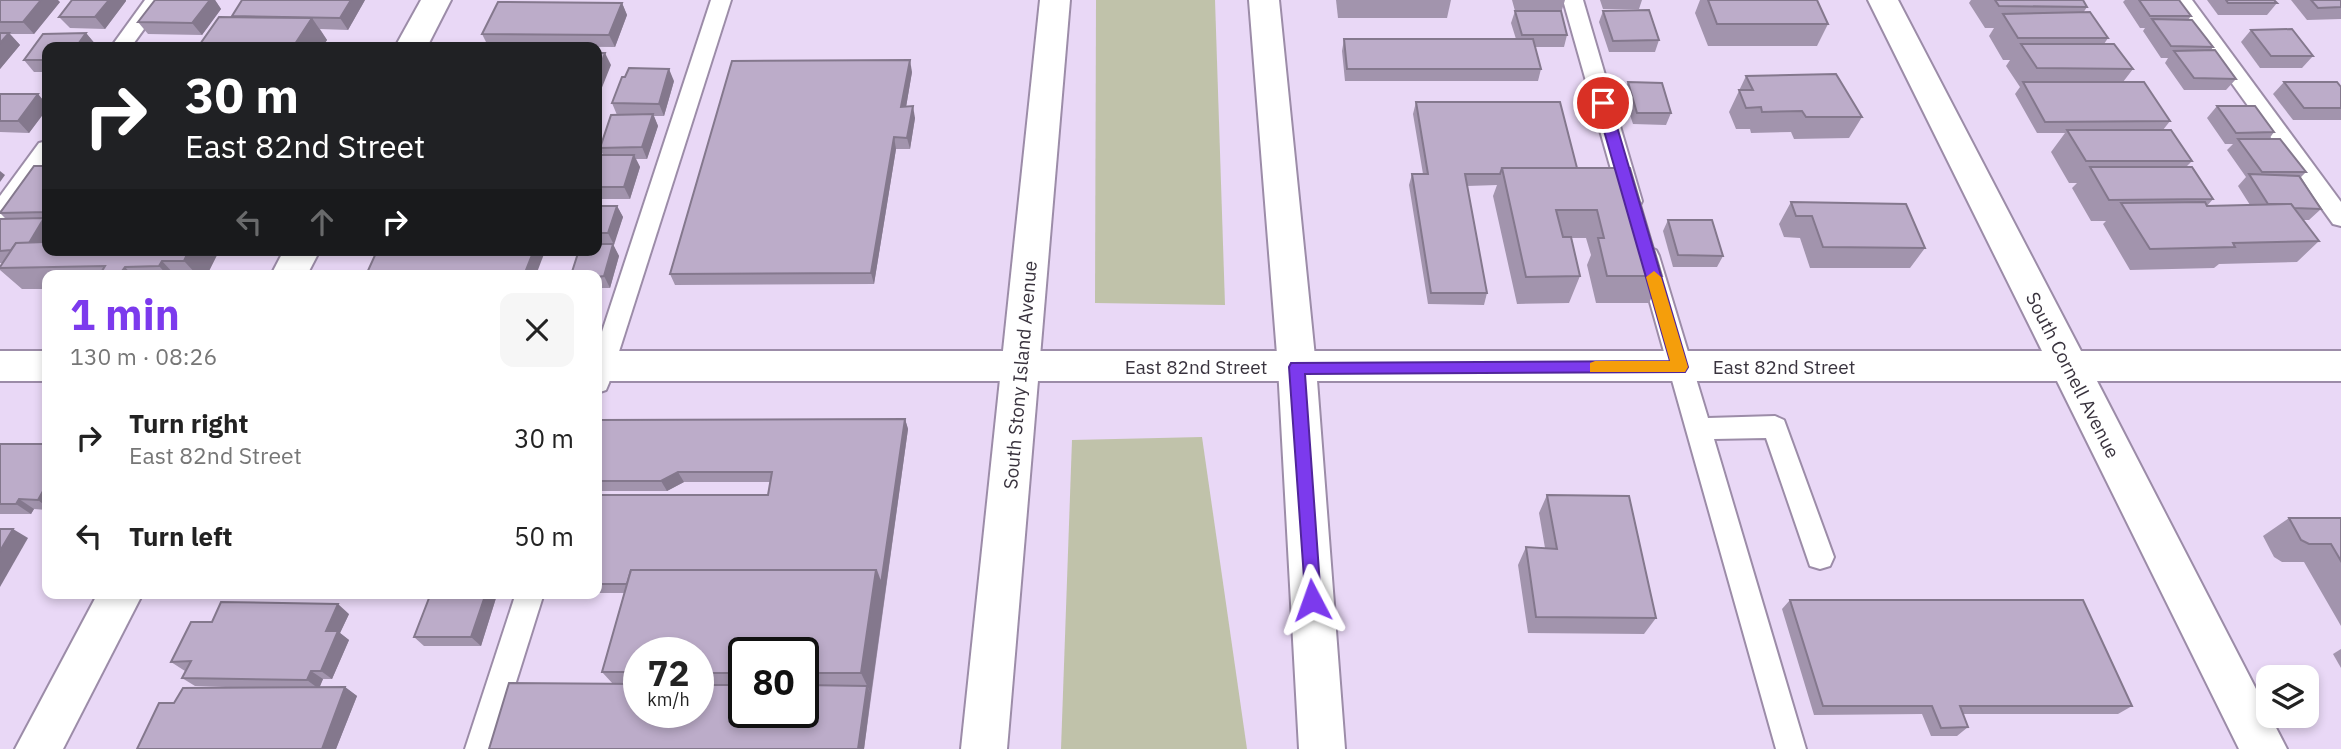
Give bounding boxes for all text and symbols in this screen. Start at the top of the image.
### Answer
text: 30 m [185,63,299,126]
icon: right [70,70,161,161]
pin [1573,73,1633,133]
icon: arrive [1584,84,1622,122]
text: East 82nd Street [185,125,425,167]
icon: left [230,203,268,241]
icon: ahead [303,203,341,241]
icon: right [376,203,414,241]
street label: South Stony Island Avenue [998,260,1042,490]
text: 1 min [70,287,180,342]
street label: South Cornell Avenue [2021,288,2125,462]
button: close [500,293,574,367]
text: 130 m · 08:26 [70,341,217,371]
street label: East 82nd Street [1125,355,1267,379]
street label: East 82nd Street [1713,355,1855,379]
text: Turn right [129,406,248,440]
icon: right [70,419,108,457]
text: 30 m [514,421,574,455]
text: East 82nd Street [129,440,302,470]
icon: left [70,517,108,555]
text: Turn left [129,519,232,553]
text: 50 m [514,519,574,553]
position arrow [1275,563,1349,637]
speed limit sign: 80 [728,637,819,728]
text: 72 [647,650,690,696]
map controls [2256,665,2319,728]
button: layers [2256,665,2319,728]
text: km/h [647,688,690,711]

